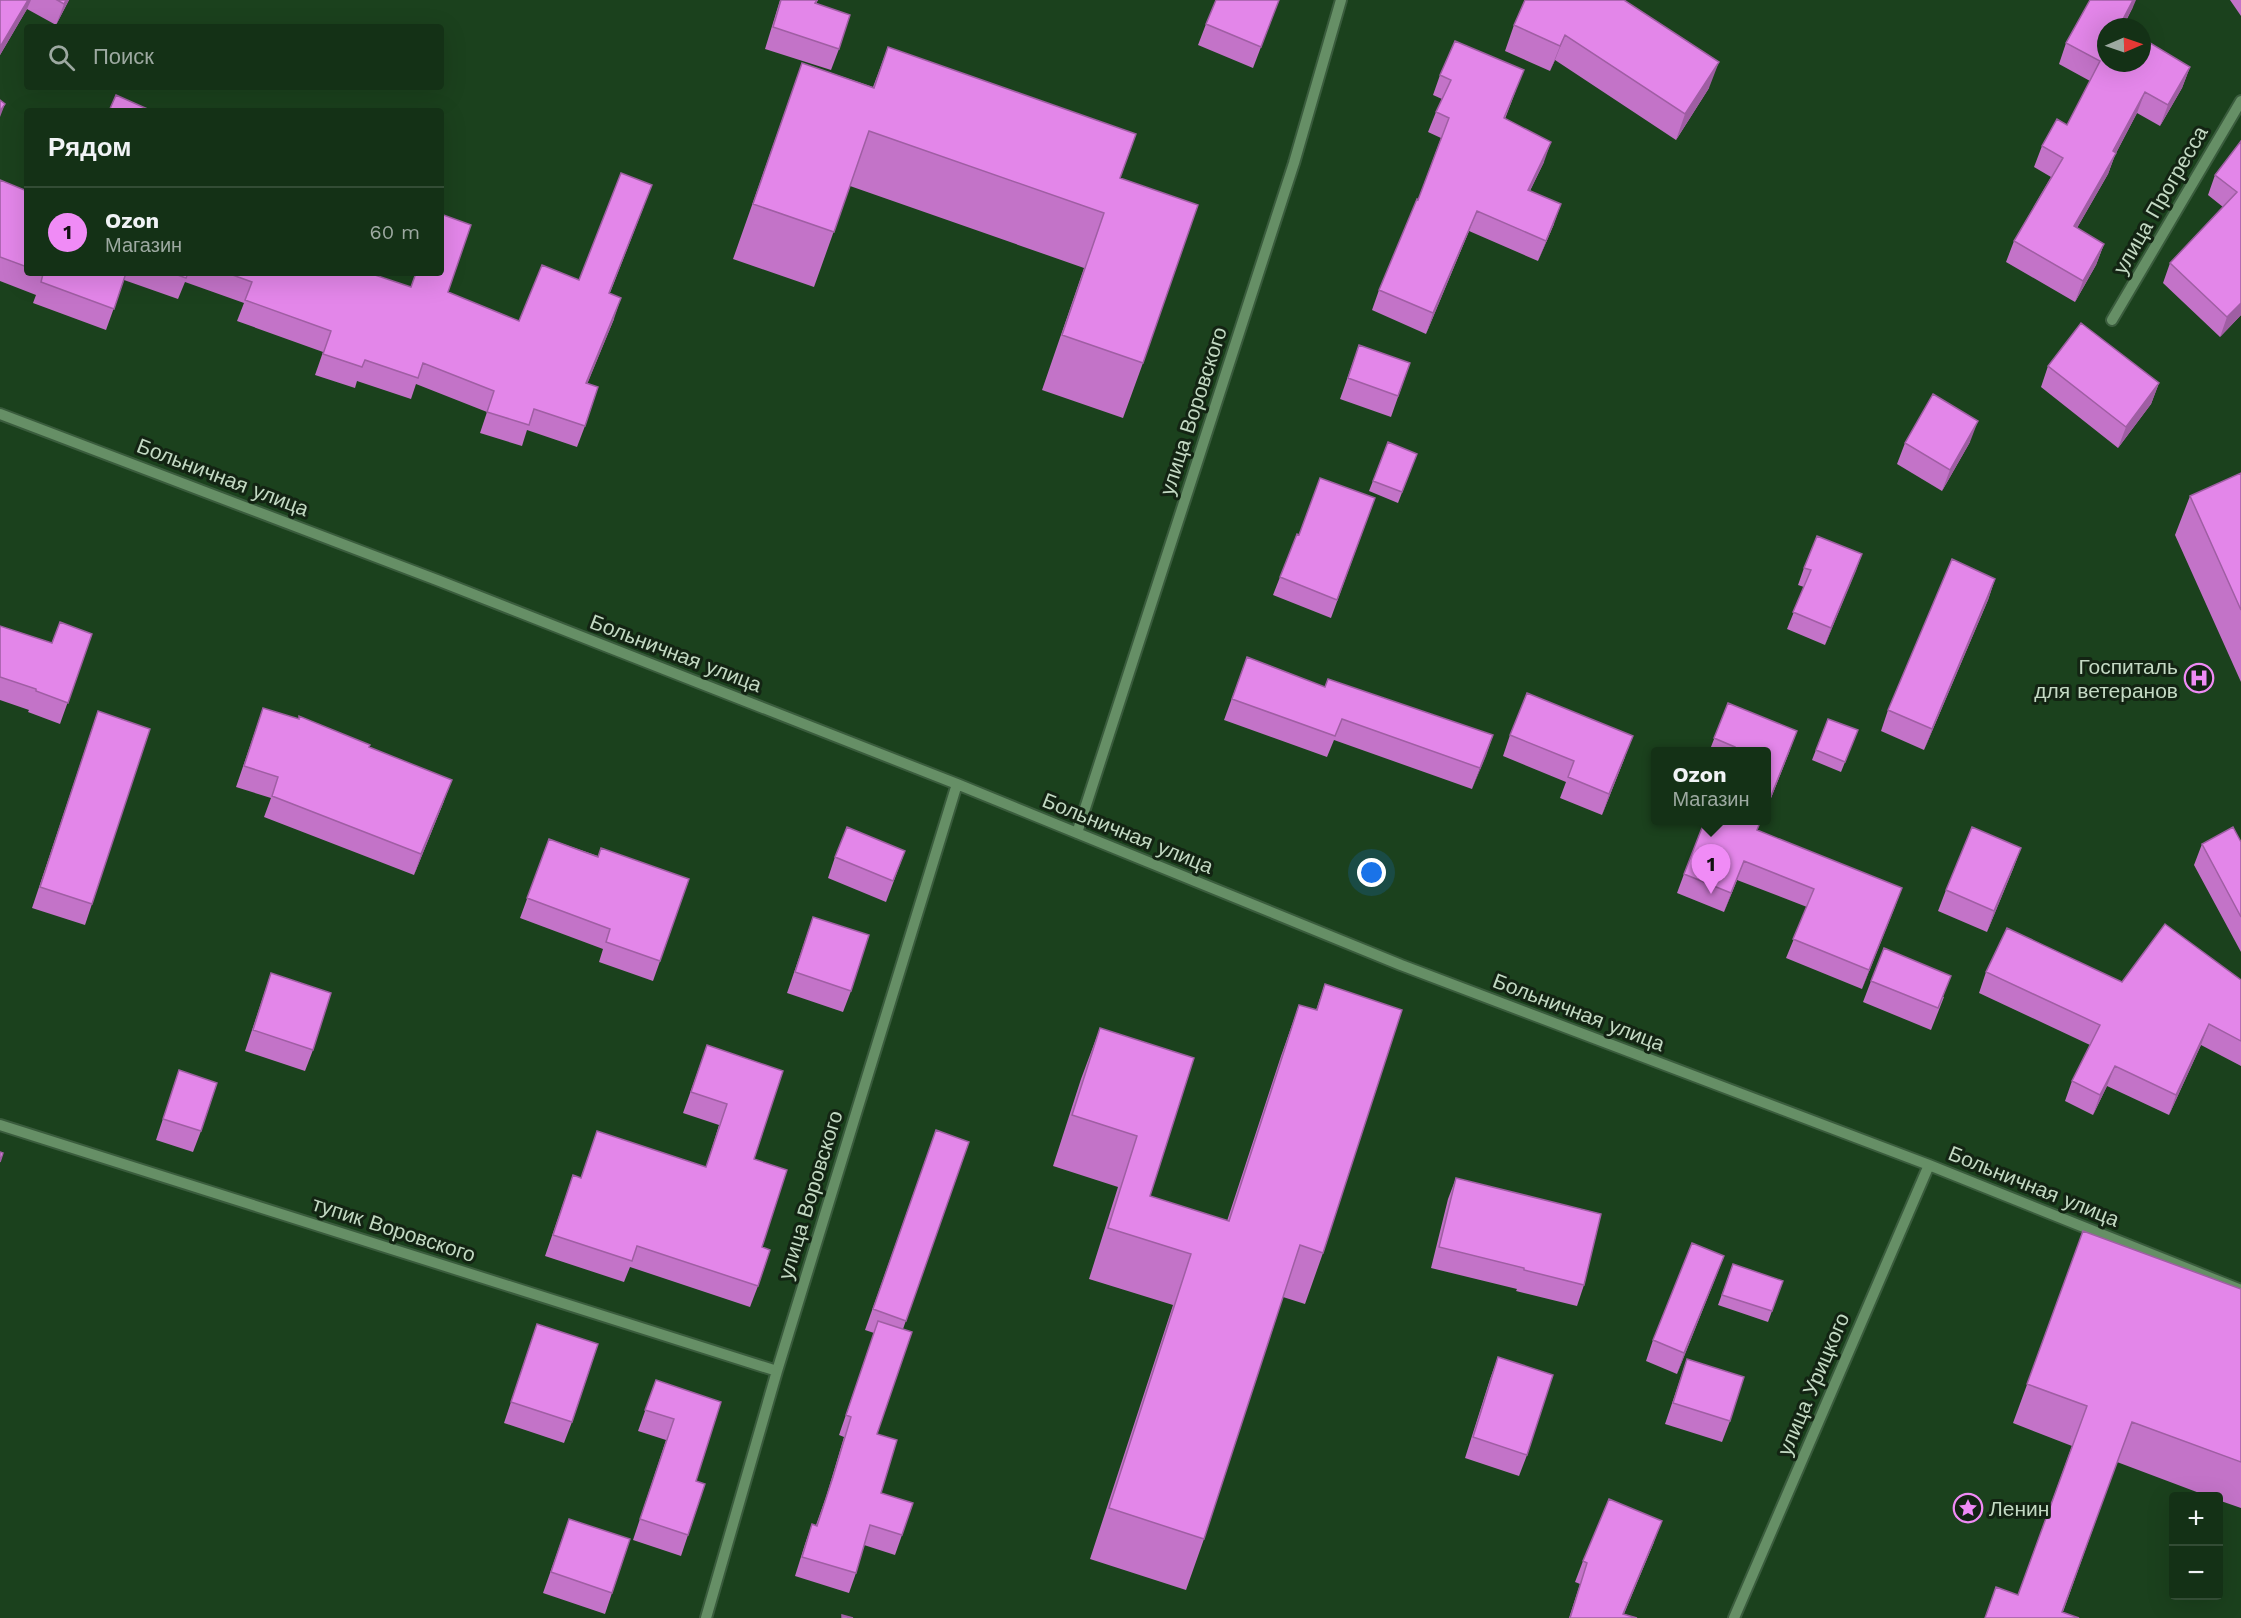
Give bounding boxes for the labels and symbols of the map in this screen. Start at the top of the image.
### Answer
north arrow [2097,18,2151,72]
street label: улица Прогресса [2107,121,2213,279]
street label: улица Воровского [1154,324,1232,498]
street label: Больничная улица [134,433,313,521]
street label: Больничная улица [587,609,766,697]
place label: Госпиталь для ветеранов [2034,654,2178,703]
hospital icon: Госпиталь для ветеранов [2183,662,2215,694]
street label: Больничная улица [1039,787,1217,879]
pin: 1 [1692,844,1730,894]
your location [1357,858,1386,887]
street label: Больничная улица [1490,968,1669,1056]
street label: улица Воровского [772,1108,848,1282]
street label: Больничная улица [1945,1140,2123,1232]
street label: тупик Воровского [309,1191,479,1267]
street label: улица Урицкого [1772,1309,1854,1459]
place icon: Ленин [1952,1492,1984,1524]
place label: Ленин [1989,1496,2049,1521]

